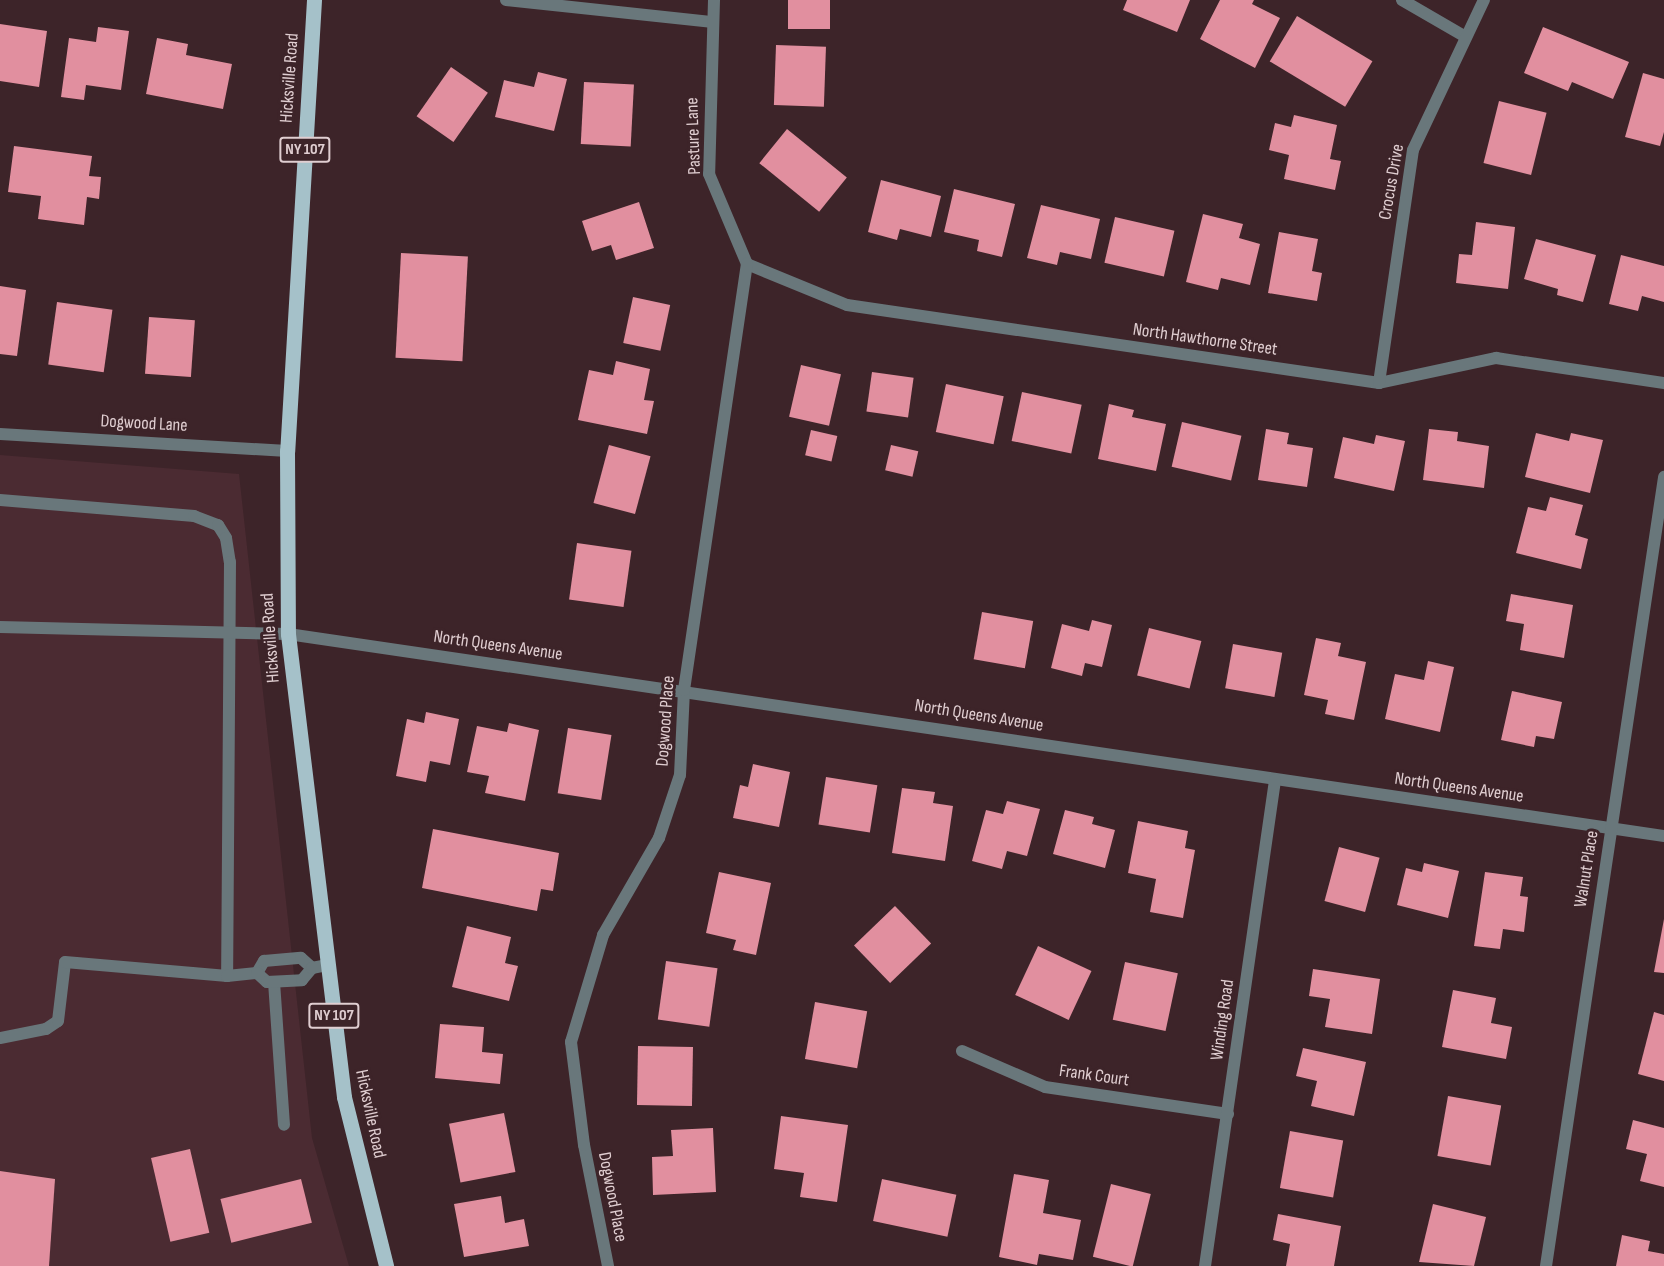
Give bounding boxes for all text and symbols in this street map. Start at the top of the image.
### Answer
street label: Hicksville Road [276,32,304,124]
street label: Pasture Lane [682,97,706,175]
road number: NY 107 [278,137,332,163]
street label: Crocus Drive [1375,142,1409,222]
street label: North Hawthorne Street [1131,319,1279,361]
street label: Dogwood Lane [100,411,188,437]
street label: Hicksville Road [257,592,285,684]
street label: North Queens Avenue [432,626,564,666]
street label: Dogwood Place [652,675,680,767]
street label: North Queens Avenue [913,695,1045,737]
street label: North Queens Avenue [1393,768,1525,808]
street label: Walnut Place [1570,829,1604,909]
street label: Winding Road [1207,978,1239,1062]
road number: NY 107 [307,1003,361,1029]
street label: Frank Court [1058,1060,1130,1092]
street label: Hicksville Road [350,1068,390,1160]
street label: Dogwood Place [593,1150,631,1244]

